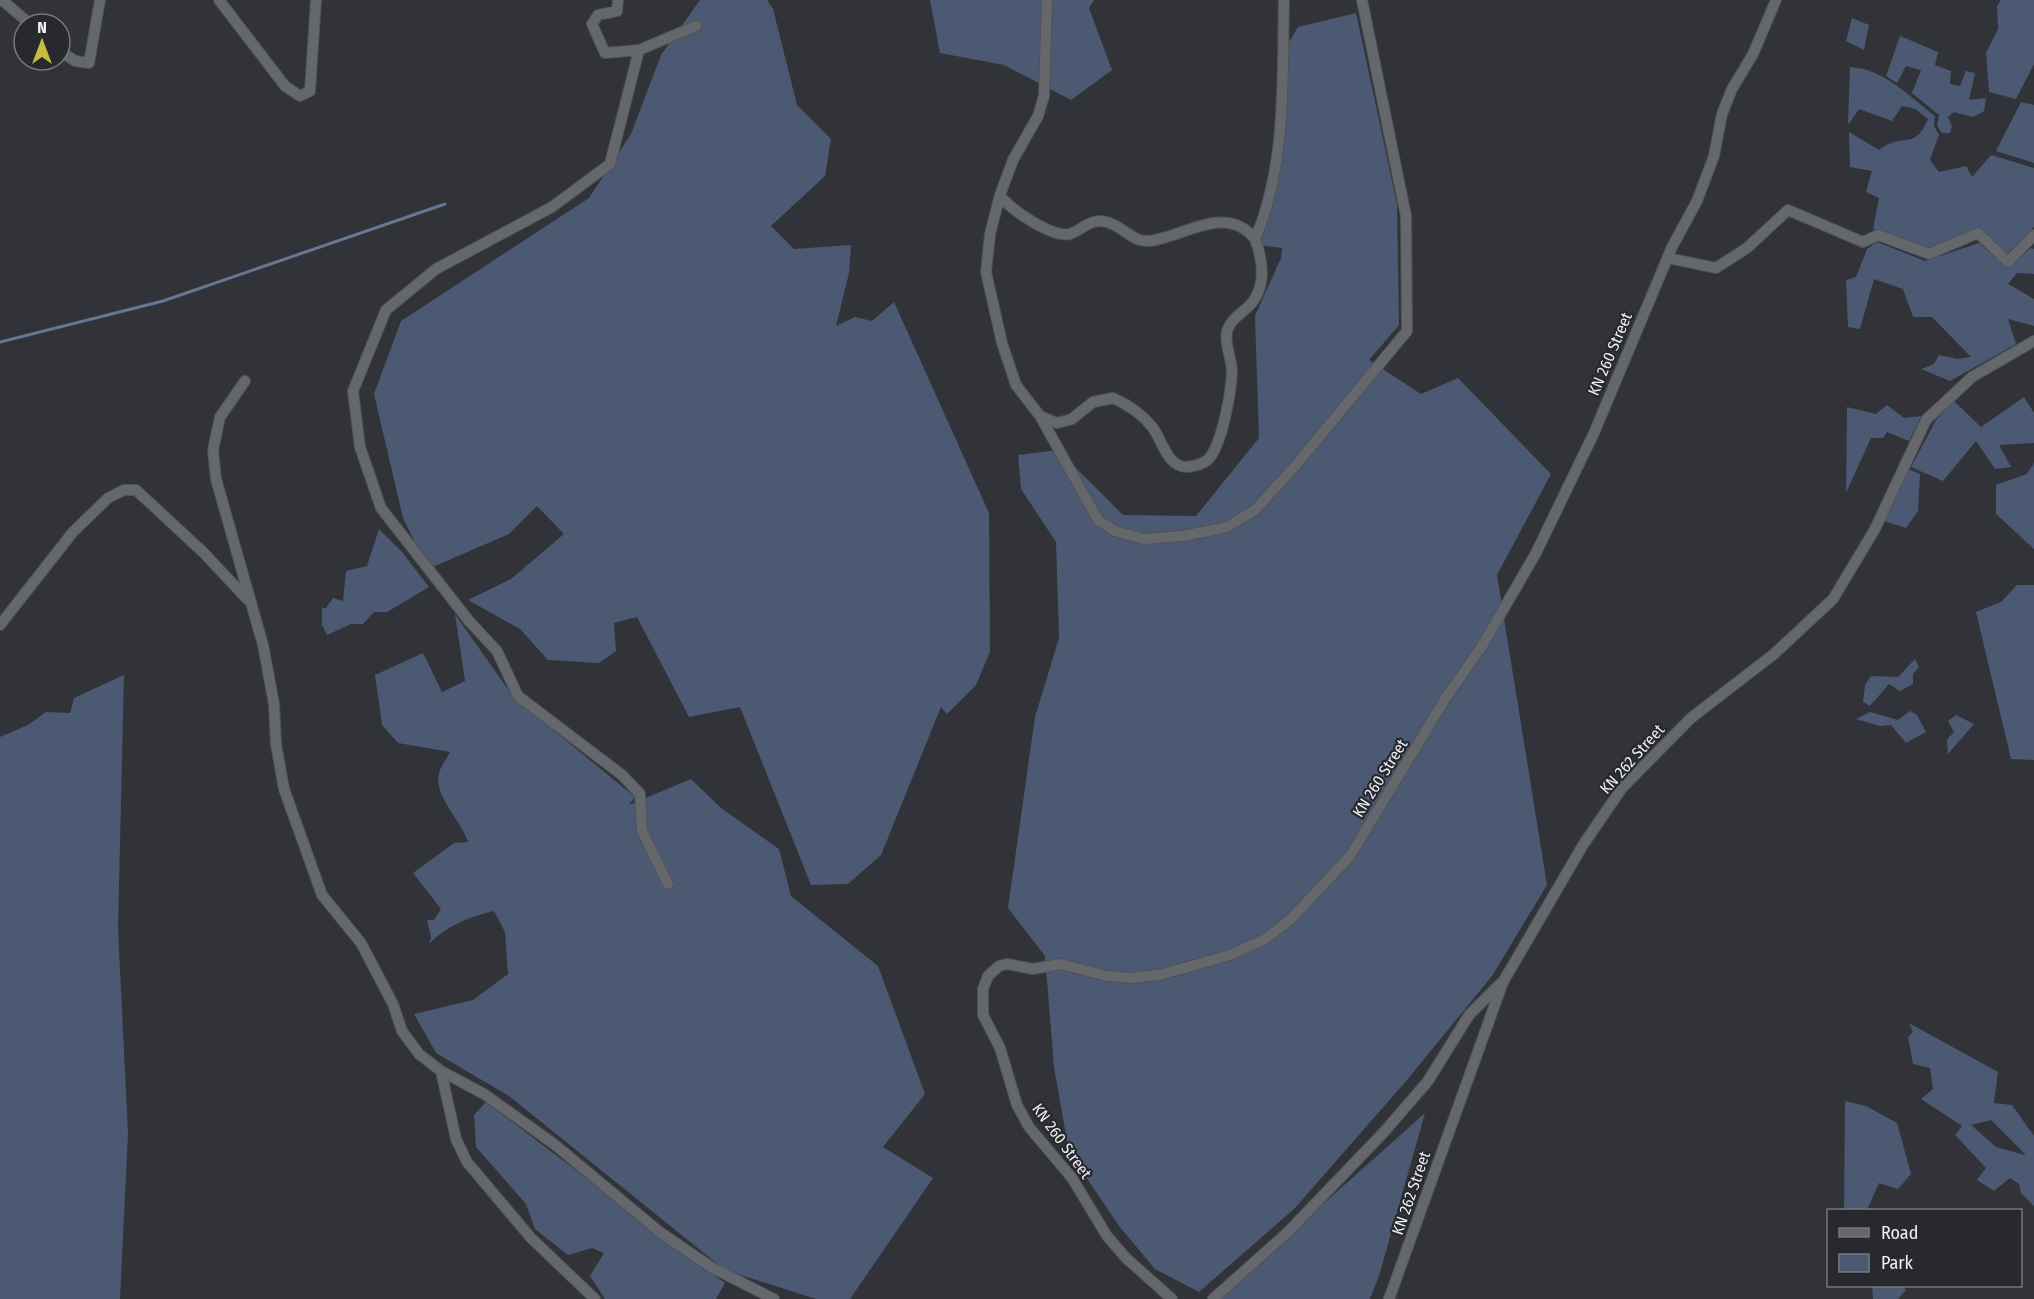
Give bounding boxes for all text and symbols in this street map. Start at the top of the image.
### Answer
north arrow [12,12,72,72]
text: N [37,18,47,37]
street label: KN 260 Street [1584,309,1636,398]
street label: KN 262 Street [1596,720,1669,798]
street label: KN 260 Street [1349,735,1412,821]
street label: KN 260 Street [1028,1100,1096,1183]
street label: KN 262 Street [1388,1148,1434,1237]
legend [1827,1209,2022,1287]
text: Road [1881,1222,1918,1244]
text: Park [1881,1252,1914,1274]

